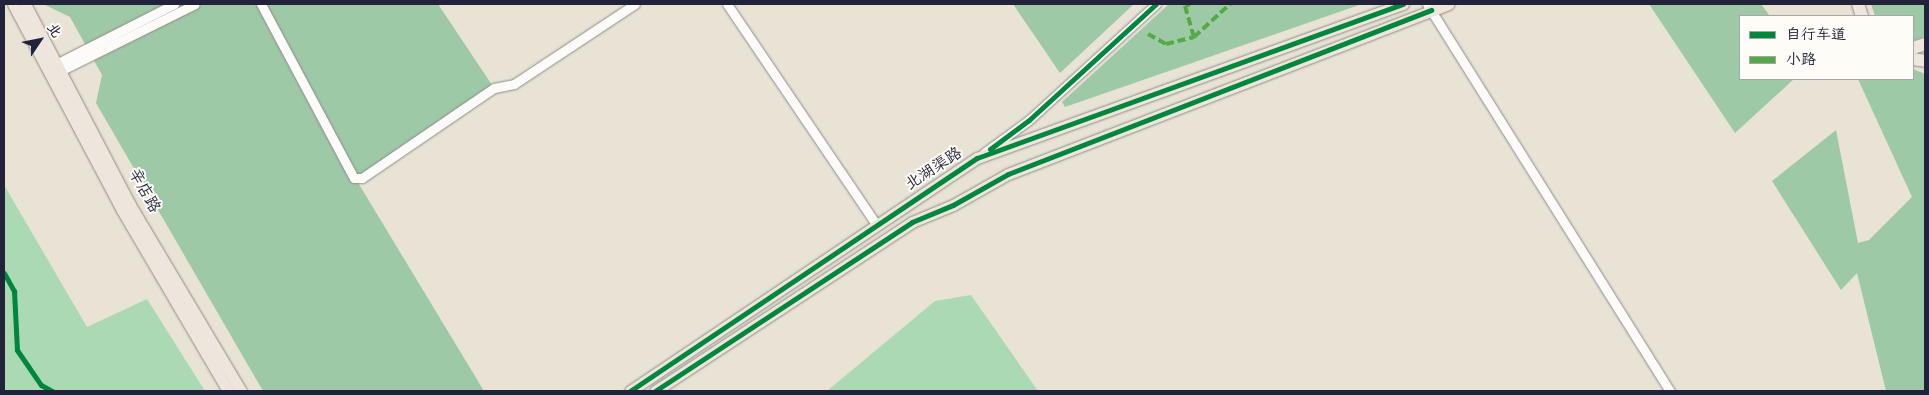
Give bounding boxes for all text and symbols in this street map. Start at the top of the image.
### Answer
north arrow [15,15,65,65]
legend [1739,15,1914,80]
text: 北 [42,21,64,42]
text: 自行车道 [1786,27,1846,45]
text: 小路 [1786,52,1816,70]
street label: 北湖渠路 [903,146,967,196]
street label: 辛店路 [122,166,162,218]

